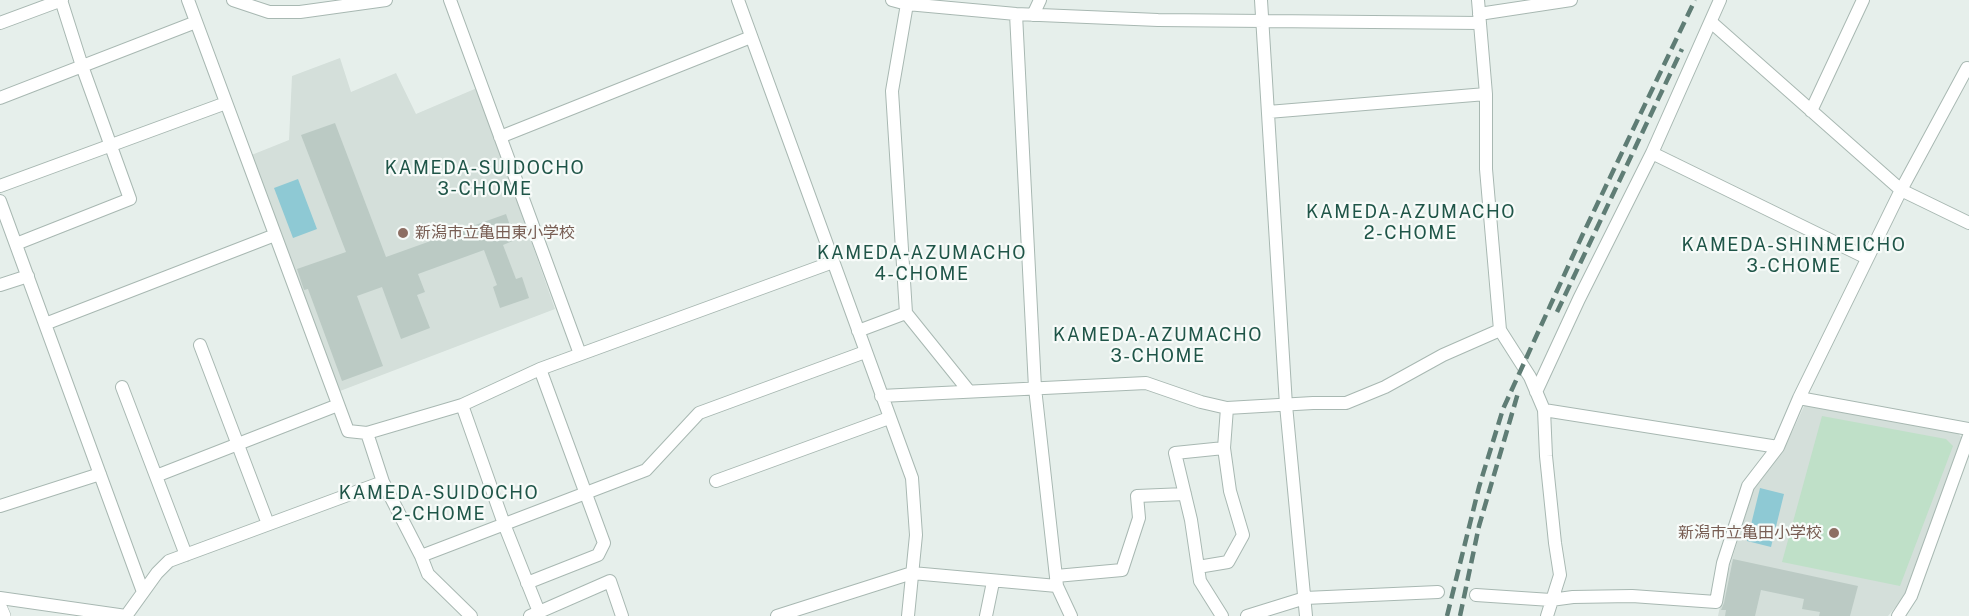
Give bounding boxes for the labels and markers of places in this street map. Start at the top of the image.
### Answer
place label: 新潟市立亀田東小学校 [415,223,575,243]
marker: 新潟市立亀田東小学校 [396,226,410,240]
place label: 新潟市立亀田小学校 [1678,523,1822,543]
marker: 新潟市立亀田小学校 [1827,526,1841,540]

